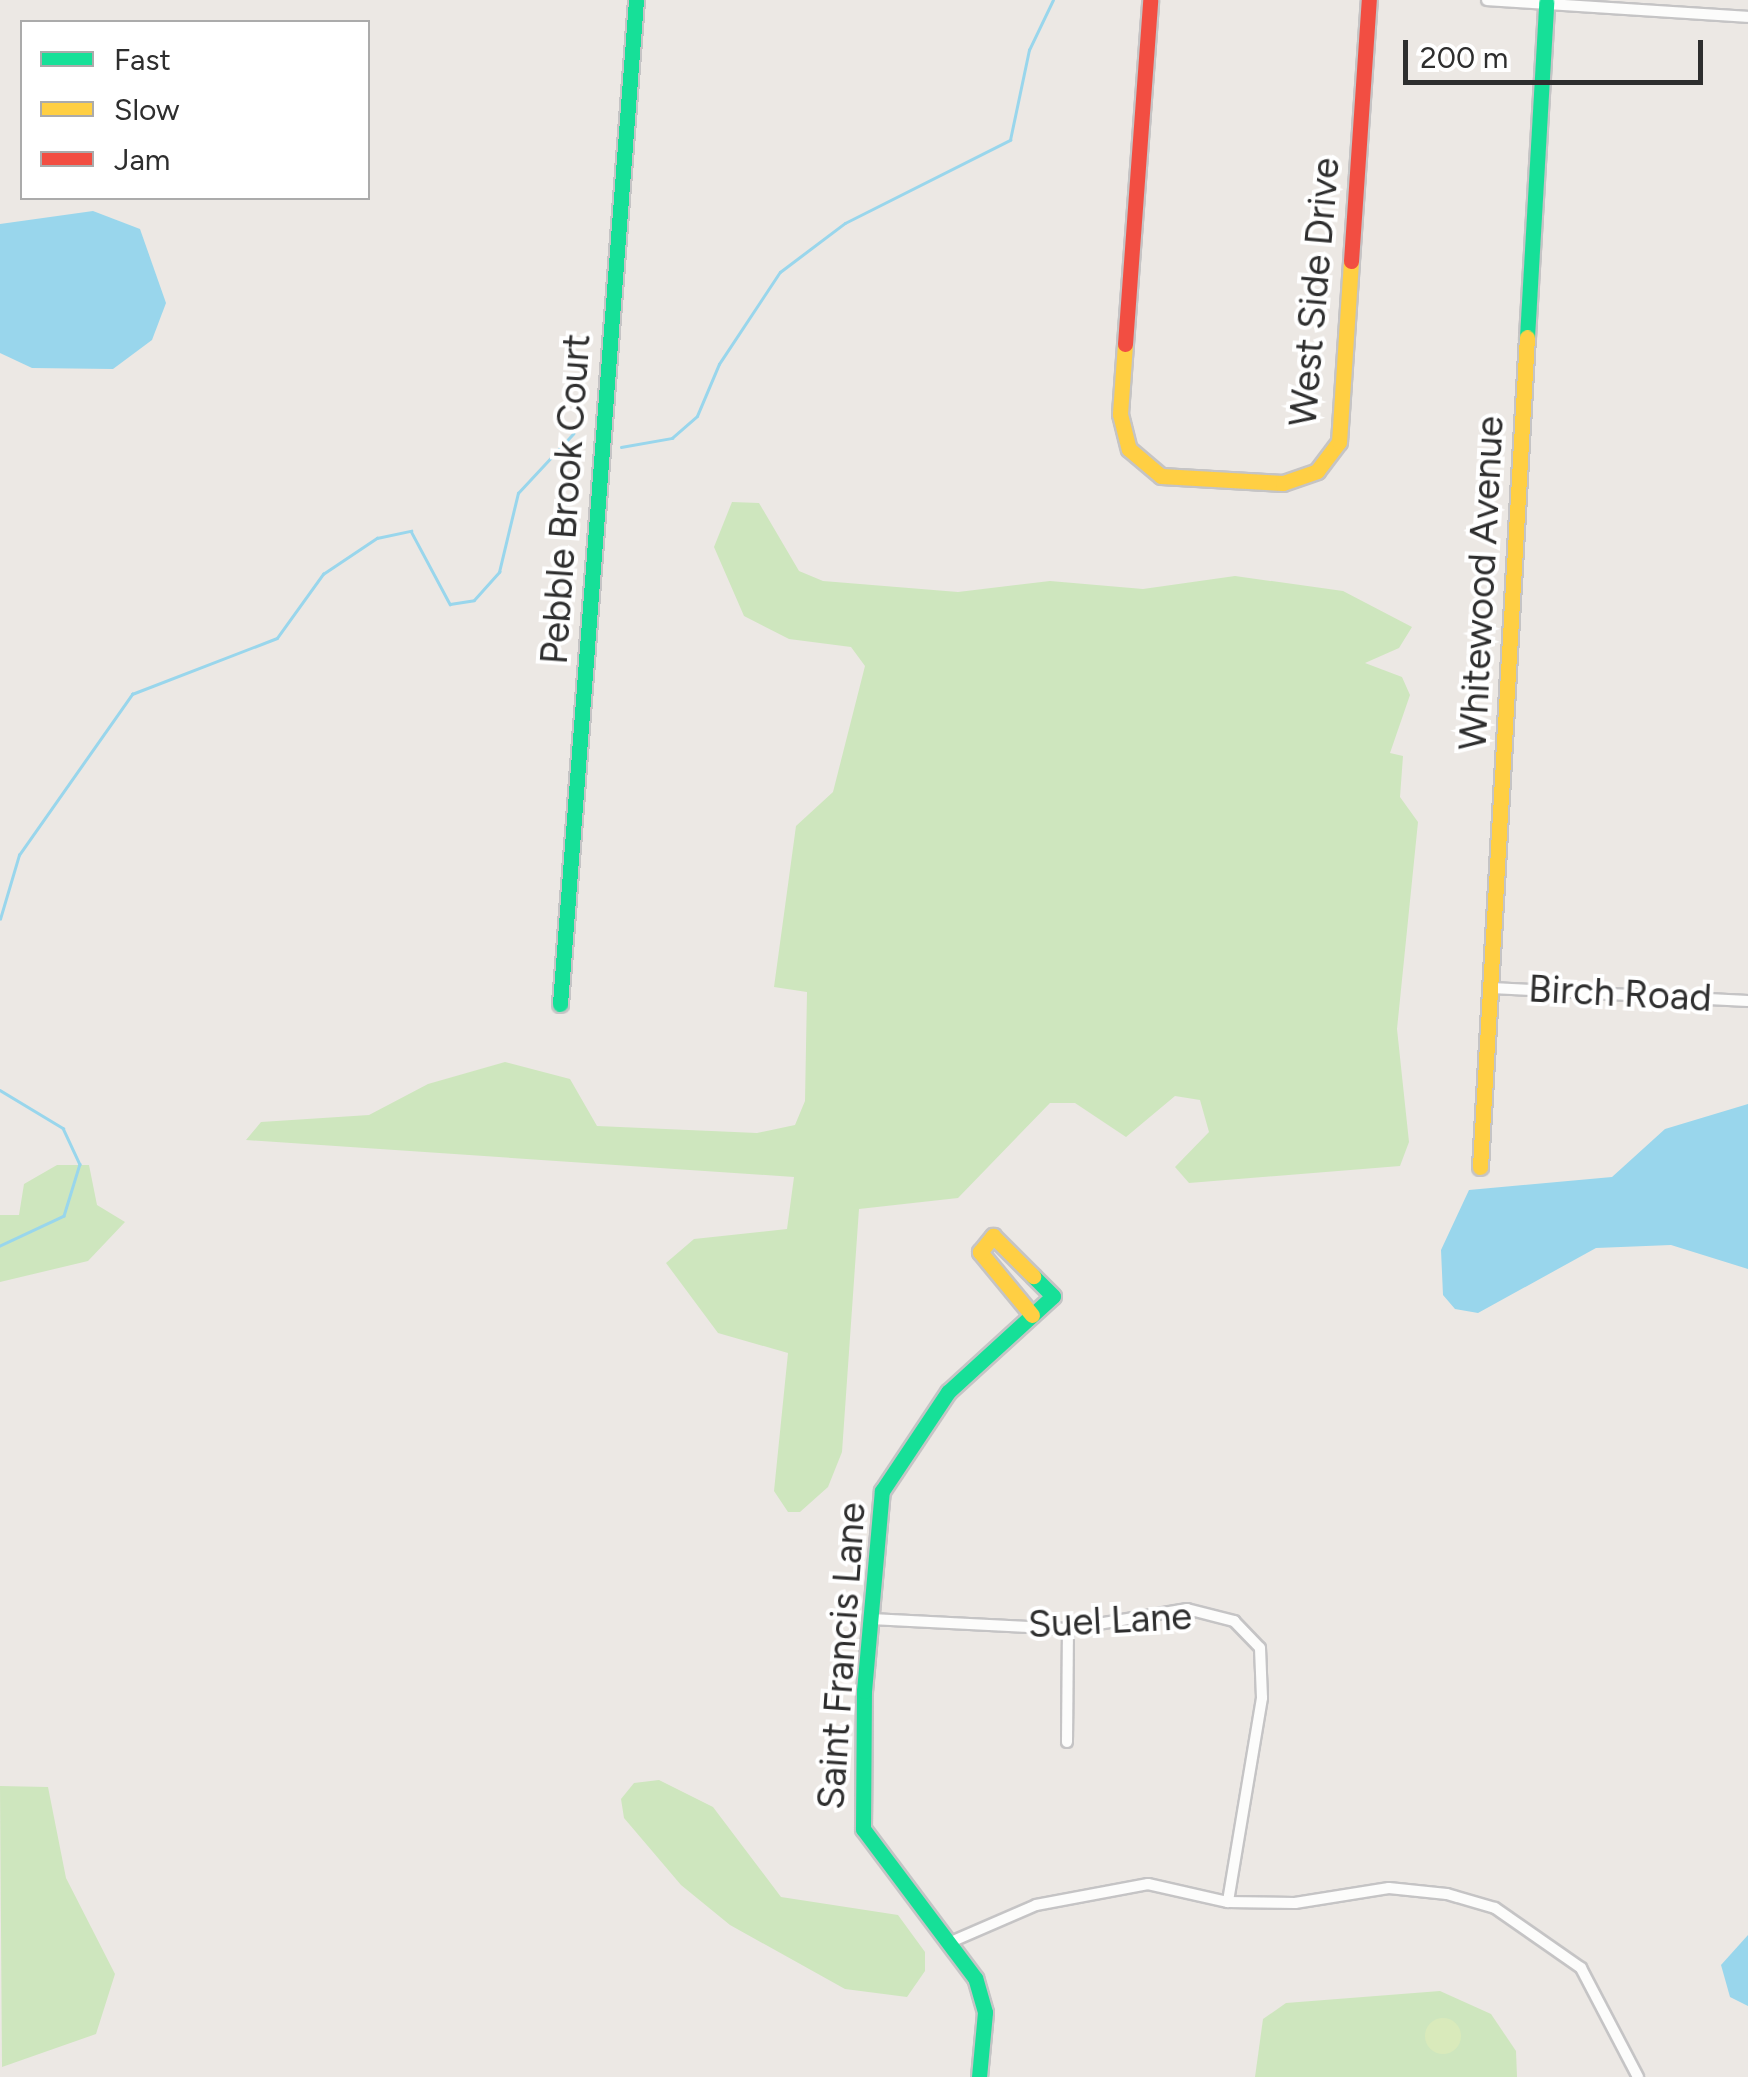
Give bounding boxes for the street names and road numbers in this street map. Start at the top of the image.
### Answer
street label: West Side Drive [1281,156,1349,428]
street label: Pebble Brook Court [532,332,600,666]
street label: Whitewood Avenue [1450,415,1514,751]
street label: Birch Road [1527,966,1713,1022]
street label: Saint Francis Lane [809,1501,875,1811]
street label: Suel Lane [1027,1594,1193,1648]

